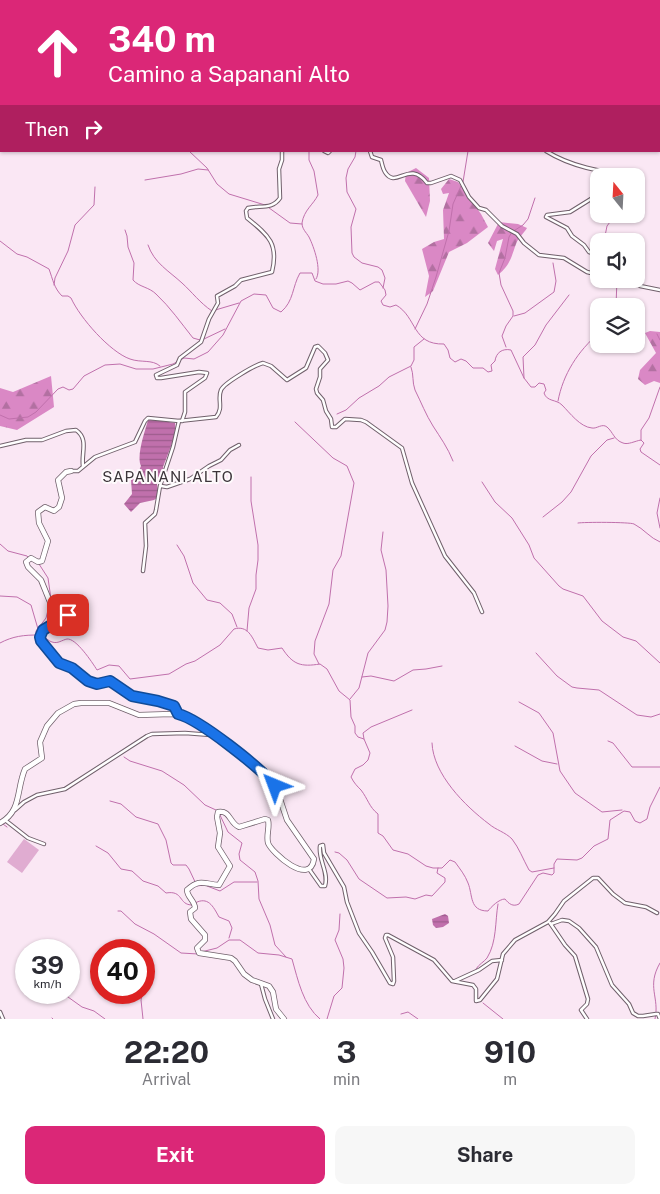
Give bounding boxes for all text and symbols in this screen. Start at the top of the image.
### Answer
text: 340 m [108,19,216,60]
icon: ahead [25,20,90,85]
text: Camino a Sapanani Alto [108,61,350,87]
icon: right [79,115,107,143]
text: Then [25,118,69,140]
north arrow [590,168,645,222]
map controls [590,168,645,353]
button: sound [590,233,645,288]
button: layers [590,298,645,353]
district label: SAPANANI ALTO [102,468,234,485]
pin [47,594,89,636]
icon: arrive [54,601,82,629]
position arrow [248,759,300,811]
speed limit sign: 40 [90,939,155,1004]
text: 39 [31,950,64,980]
text: km/h [33,977,62,991]
text: 22:20 [124,1034,209,1070]
text: 3 [337,1034,357,1070]
text: 910 [484,1034,536,1070]
text: Arrival [142,1070,191,1089]
text: min [333,1070,360,1089]
text: m [503,1070,517,1089]
button: Exit [25,1126,325,1184]
button: Share [335,1126,635,1184]

